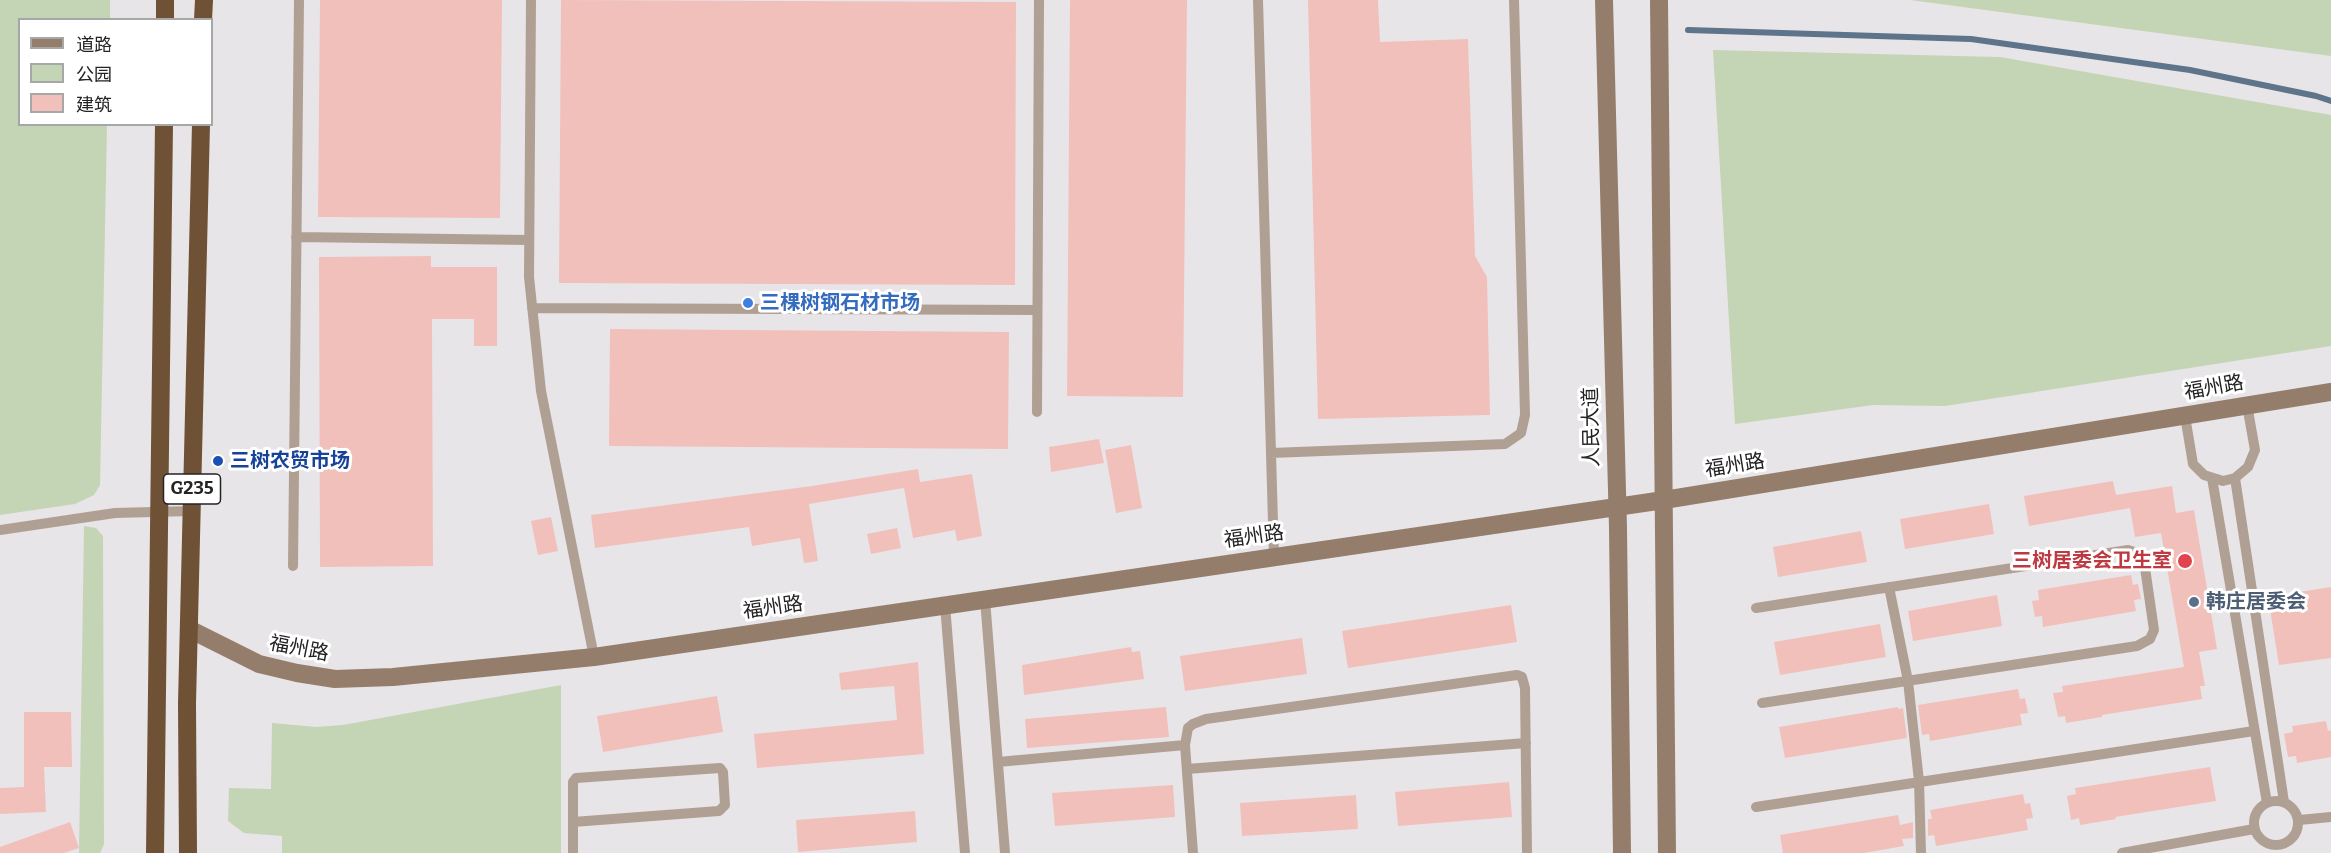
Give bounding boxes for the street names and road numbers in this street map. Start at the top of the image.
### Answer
street label: 福州路 [2182,371,2246,405]
street label: 人民大道 [1579,387,1605,467]
street label: 福州路 [1703,449,1767,483]
road number: G235 [164,474,220,504]
street label: 福州路 [1223,521,1285,553]
street label: 福州路 [742,592,804,624]
street label: 福州路 [267,631,331,667]

